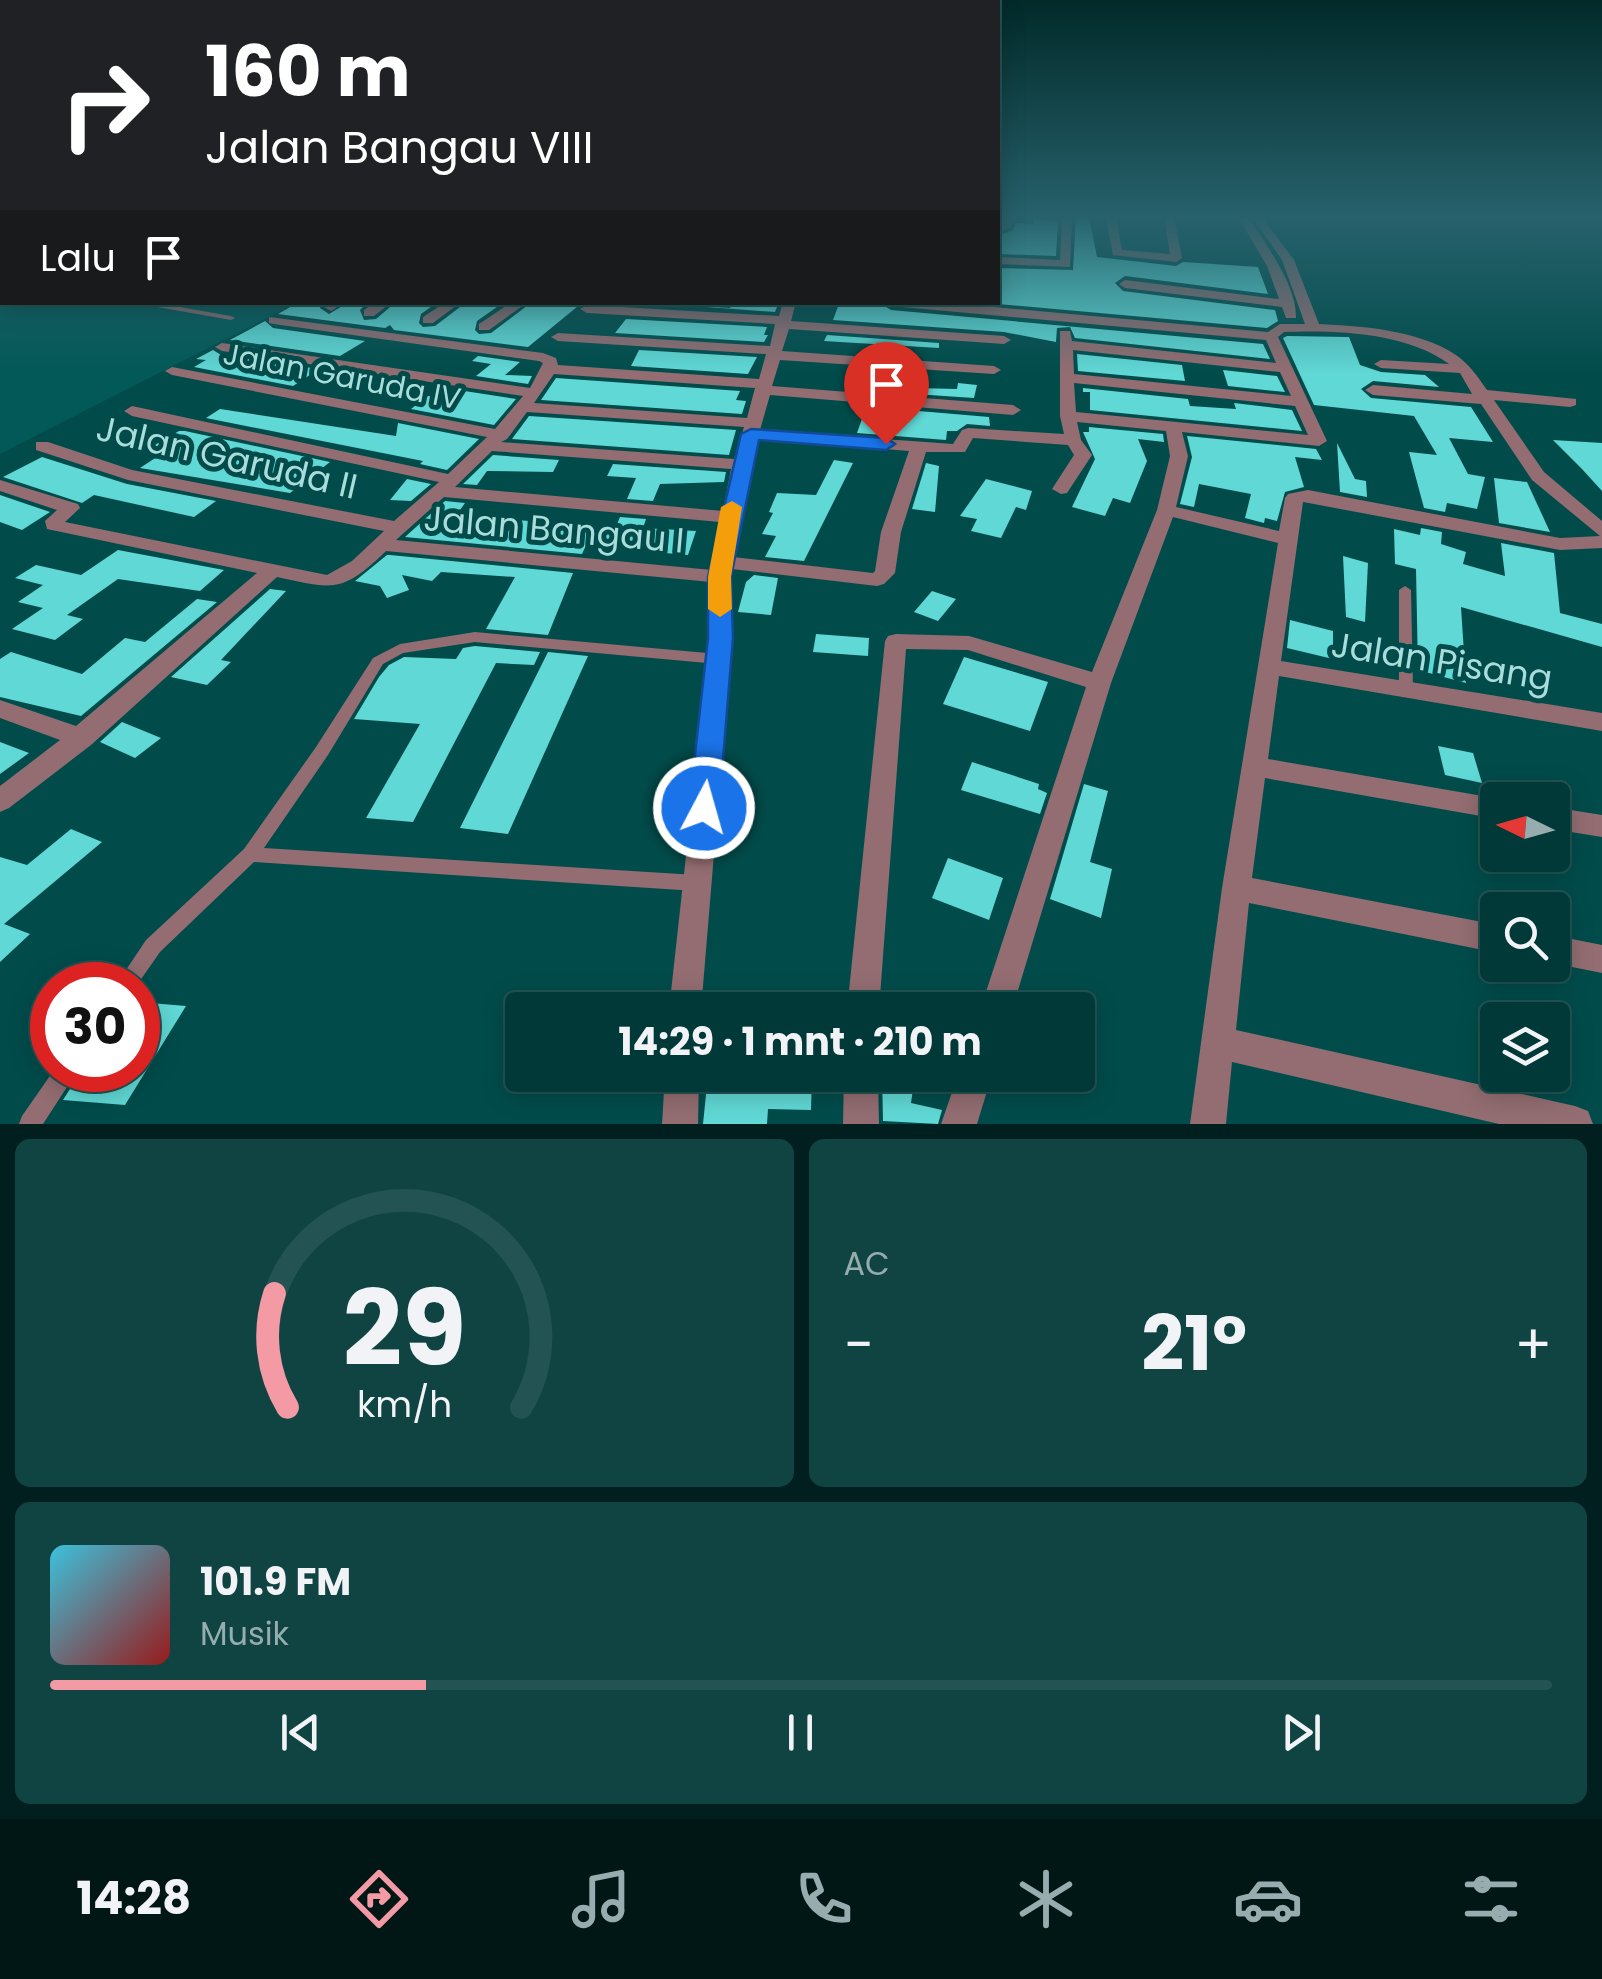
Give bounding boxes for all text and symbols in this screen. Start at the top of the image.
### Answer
text: 160 m [205,22,411,121]
icon: right [40,40,170,170]
text: Jalan Bangau VIII [205,116,594,179]
icon: arrive [136,230,191,285]
text: Lalu [40,231,116,284]
street label: Jalan Garuda IV [219,332,465,420]
pin [844,342,929,445]
icon: arrive [859,357,914,412]
street label: Jalan Garuda II [92,403,362,511]
street label: Jalan Bangau I [422,493,686,565]
street label: Jalan Pisang [1328,619,1556,703]
position arrow [652,756,756,860]
north arrow [1480,782,1570,872]
map controls [1480,782,1570,1092]
button: search [1480,892,1570,982]
speed limit sign: 30 [30,962,160,1092]
button: layers [1480,1002,1570,1092]
text: 14:29 · 1 mnt · 210 m [618,1015,982,1068]
text: AC [844,1241,890,1286]
text: 29 [343,1256,466,1401]
text: 21° [1141,1291,1247,1396]
text: − [844,1306,874,1383]
text: + [1514,1306,1552,1383]
text: km/h [357,1379,452,1430]
text: 101.9 FM [200,1555,351,1608]
text: Musik [200,1611,289,1656]
icon: previous [273,1705,328,1760]
icon: pause [773,1705,828,1760]
icon: next [1274,1705,1329,1760]
icon: directions [344,1864,414,1934]
icon: music [566,1864,636,1934]
icon: phone [789,1864,859,1934]
icon: climate [1011,1864,1081,1934]
icon: car [1233,1864,1303,1934]
icon: filters [1456,1864,1526,1934]
text: 14:28 [76,1867,191,1930]

